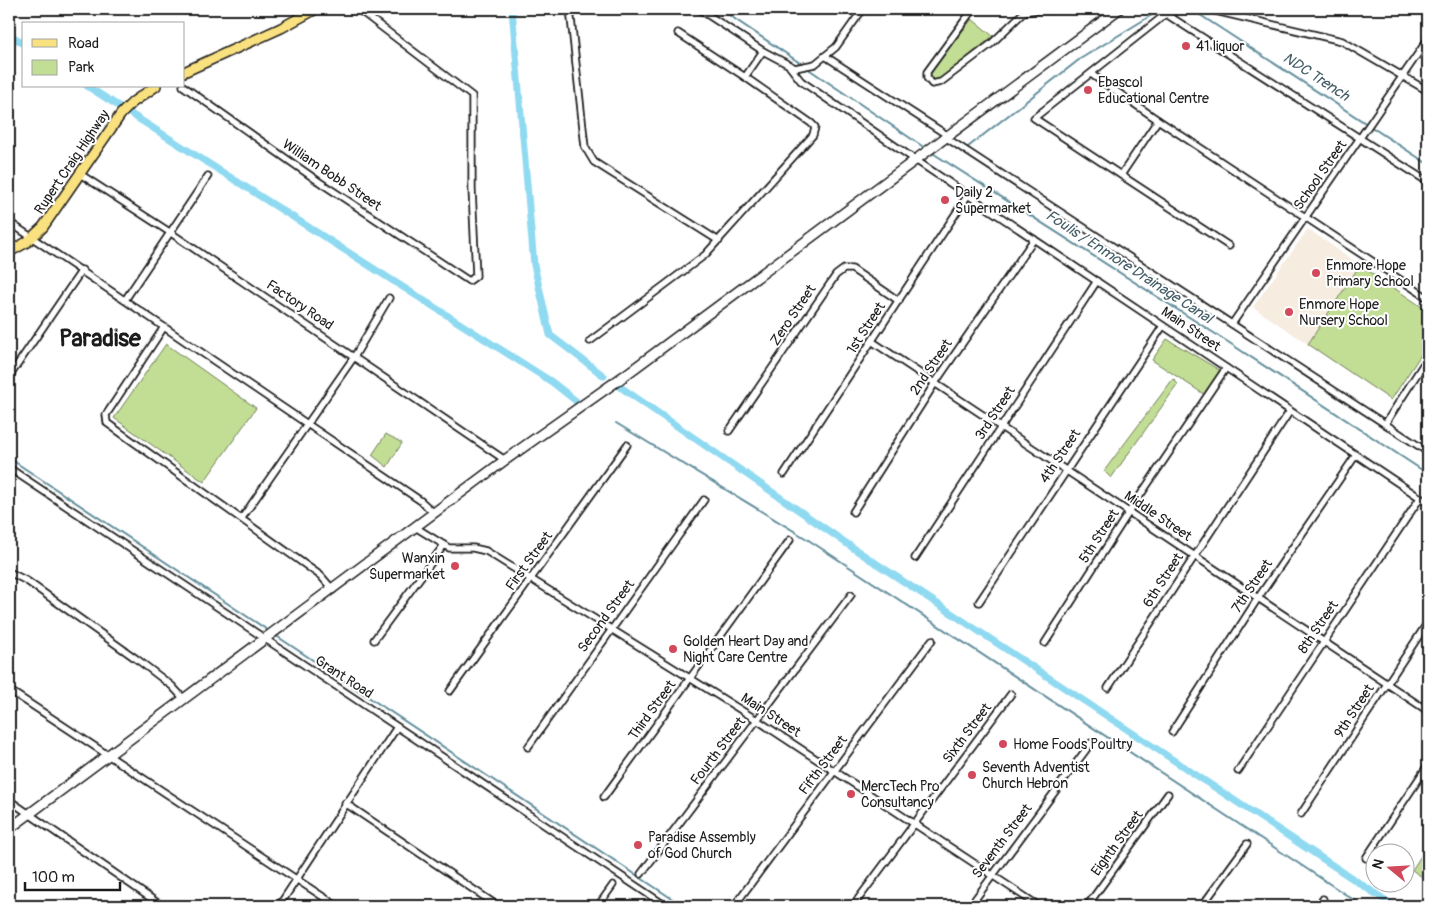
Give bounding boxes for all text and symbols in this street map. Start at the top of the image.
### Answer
legend [22,22,185,88]
text: Road [68,34,99,53]
place label: 41 liquor [1196,38,1245,55]
marker: 41 liquor [1180,40,1192,52]
water label: NDC Trench [1279,49,1354,106]
text: Park [68,58,95,77]
place label: Ebascol Educational Centre [1098,74,1209,107]
marker: Ebascol Educational Centre [1082,84,1094,96]
street label: Rupert Craig Highway [31,107,113,217]
street label: William Bobb Street [279,136,385,215]
street label: School Street [1290,137,1350,213]
place label: Daily 2 Supermarket [955,184,1031,217]
marker: Daily 2 Supermarket [939,194,951,206]
water label: Foulis / Enmore Drainage Canal [1042,206,1217,329]
place label: Enmore Hope Primary School [1326,257,1414,290]
marker: Enmore Hope Primary School [1310,267,1322,279]
street label: Factory Road [263,276,337,334]
street label: Zero Street [766,281,820,349]
place label: Enmore Hope Nursery School [1299,296,1388,329]
street label: 1st Street [843,299,889,357]
street label: Main Street [1158,303,1224,355]
marker: Enmore Hope Nursery School [1283,306,1295,318]
district label: Paradise [59,324,142,353]
street label: 2nd Street [906,336,956,398]
street label: 3rd Street [971,383,1019,443]
street label: 4th Street [1036,426,1084,486]
street label: Middle Street [1121,487,1195,545]
street label: 5th Street [1075,506,1123,566]
street label: First Street [502,528,556,594]
street label: 6th Street [1139,549,1187,610]
place label: Wanxin Supermarket [369,550,445,583]
street label: 7th Street [1228,556,1276,616]
marker: Wanxin Supermarket [449,560,461,572]
street label: Second Street [574,576,638,656]
street label: 8th Street [1294,597,1342,657]
place label: Golden Heart Day and Night Care Centre [683,633,808,666]
marker: Golden Heart Day and Night Care Centre [667,643,679,655]
street label: Grant Road [312,652,376,702]
street label: Third Street [625,677,680,743]
street label: 9th Street [1330,681,1378,741]
street label: Main Street [738,689,804,741]
street label: Sixth Street [939,699,995,766]
street label: Fourth Street [687,713,749,788]
street label: Fifth Street [795,732,851,798]
place label: Home Foods Poultry [1013,736,1133,753]
marker: Home Foods Poultry [997,738,1009,750]
place label: Seventh Adventist Church Hebron [982,759,1090,792]
marker: Seventh Adventist Church Hebron [966,769,978,781]
place label: MercTech Pro Consultancy [861,778,940,811]
marker: MercTech Pro Consultancy [845,788,857,800]
street label: Seventh Street [968,800,1036,882]
street label: Eighth Street [1088,807,1147,879]
place label: Paradise Assembly of God Church [648,829,756,862]
marker: Paradise Assembly of God Church [632,839,644,851]
north arrow [1364,842,1414,892]
text: N [1369,857,1388,871]
scale bar [25,860,120,892]
text: 100 m [32,868,75,887]

